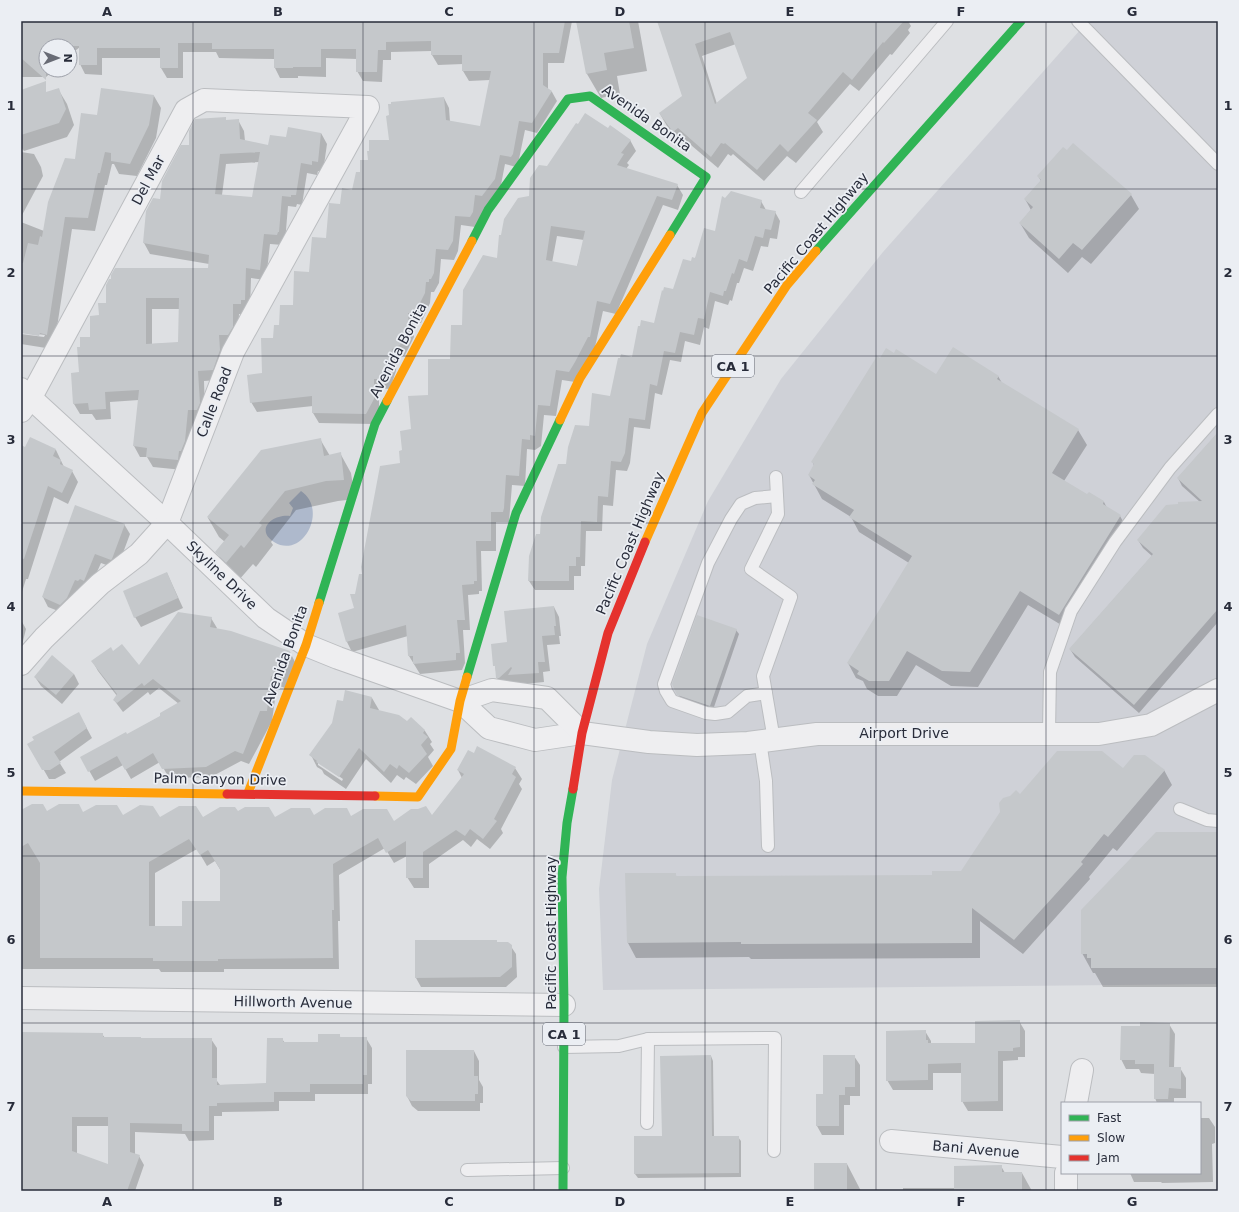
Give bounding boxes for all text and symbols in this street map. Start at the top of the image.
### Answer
text: A [102,4,112,19]
text: B [273,4,283,19]
text: C [444,4,454,19]
text: D [615,4,626,19]
text: E [786,4,794,19]
text: F [957,4,965,19]
text: G [1127,4,1137,19]
north arrow [38,38,78,78]
text: N [61,53,74,63]
street label: Avenida Bonita [599,81,695,155]
text: 1 [6,98,16,113]
text: 1 [1223,98,1233,113]
street label: Del Mar [128,152,168,208]
street label: Pacific Coast Highway [761,169,871,297]
text: 2 [6,265,16,280]
text: 2 [1223,265,1233,280]
street label: Avenida Bonita [366,300,430,400]
road number: CA 1 [712,355,754,377]
street label: Calle Road [193,364,235,440]
text: 3 [6,432,16,447]
text: 3 [1223,432,1233,447]
street label: Pacific Coast Highway [593,469,667,617]
street label: Skyline Drive [183,537,261,613]
text: 4 [6,599,16,614]
text: 4 [1223,599,1233,614]
street label: Avenida Bonita [259,603,311,707]
street label: Airport Drive [859,725,949,741]
text: 5 [6,765,16,780]
text: 5 [1223,765,1233,780]
street label: Palm Canyon Drive [153,770,287,788]
street label: Pacific Coast Highway [543,856,559,1010]
text: 6 [6,932,16,947]
text: 6 [1223,932,1233,947]
street label: Hillworth Avenue [233,993,353,1011]
road number: CA 1 [543,1023,585,1045]
text: 7 [6,1099,16,1114]
text: 7 [1223,1099,1233,1114]
legend [1061,1102,1201,1174]
text: Fast [1097,1111,1121,1125]
text: Slow [1097,1131,1125,1145]
street label: Bani Avenue [932,1137,1020,1161]
text: Jam [1096,1151,1120,1165]
text: A [102,1194,112,1209]
text: B [273,1194,283,1209]
text: C [444,1194,454,1209]
text: D [615,1194,626,1209]
text: E [786,1194,794,1209]
text: F [957,1194,965,1209]
text: G [1127,1194,1137,1209]

